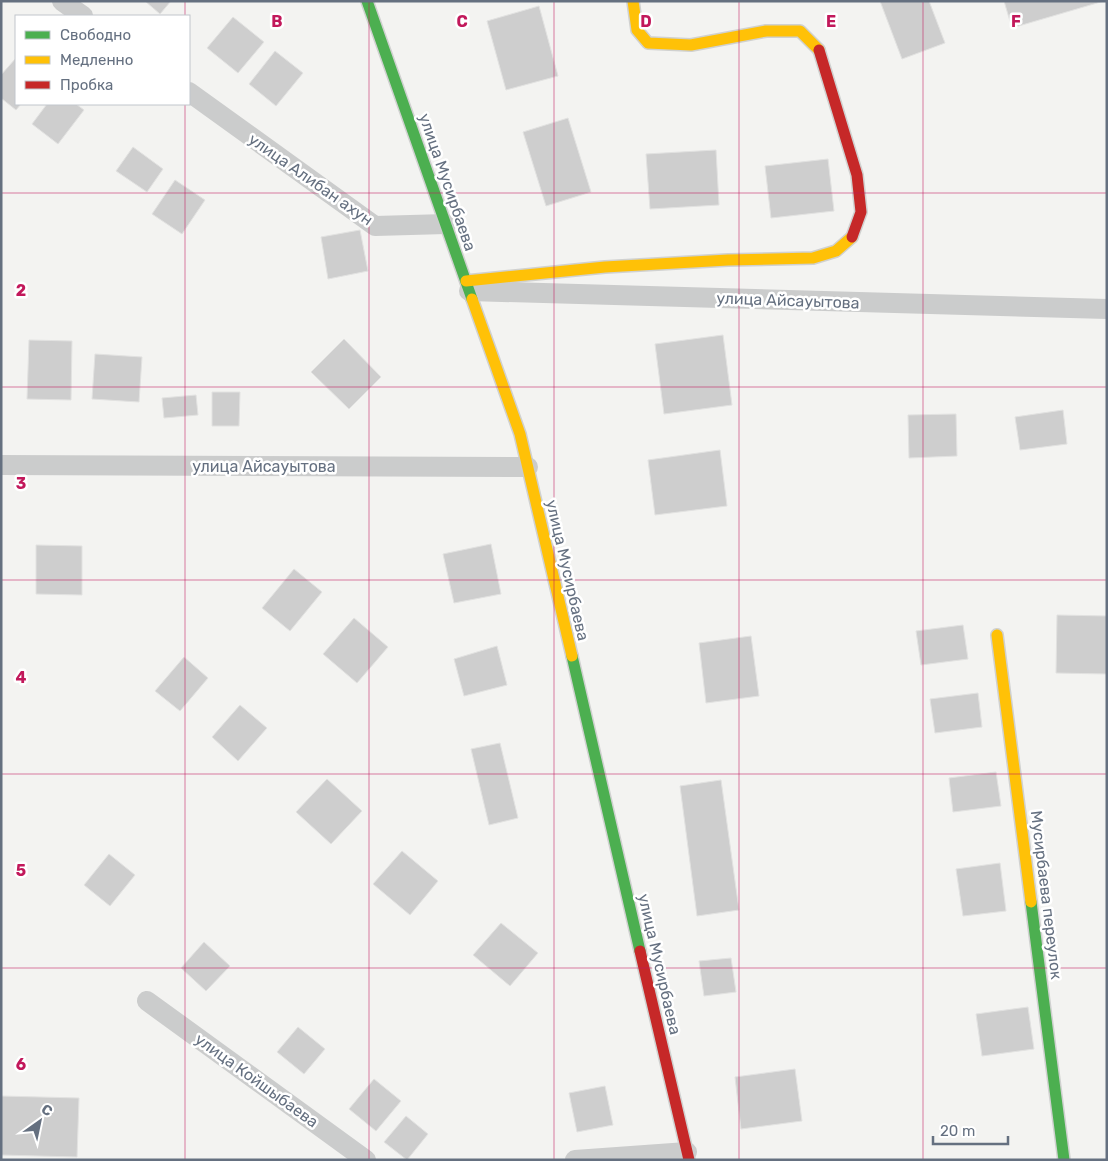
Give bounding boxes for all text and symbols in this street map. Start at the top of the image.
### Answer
text: B [271,12,283,31]
text: C [456,12,468,31]
text: D [640,12,652,31]
text: E [826,12,836,31]
text: F [1011,12,1021,31]
legend [15,15,190,105]
text: Свободно [60,26,131,44]
text: Медленно [60,51,133,69]
text: Пробка [60,76,113,94]
street label: улица Мусирбаева [415,111,480,253]
street label: улица Алибан ахун [245,129,377,229]
text: 2 [16,281,26,300]
street label: улица Айсауытова [716,289,860,312]
street label: улица Айсауытова [192,457,336,476]
text: 3 [16,474,26,493]
street label: улица Мусирбаева [542,498,593,642]
text: 4 [16,668,27,687]
street label: Мусирбаева переулок [1027,810,1066,981]
text: 5 [16,861,26,880]
street label: улица Мусирбаева [634,892,685,1036]
street label: улица Койшыбаева [191,1029,322,1131]
text: 6 [16,1055,26,1074]
north arrow [15,1096,65,1146]
text: С [38,1101,56,1120]
scale bar [933,1114,1008,1146]
text: 20 m [940,1122,975,1140]

